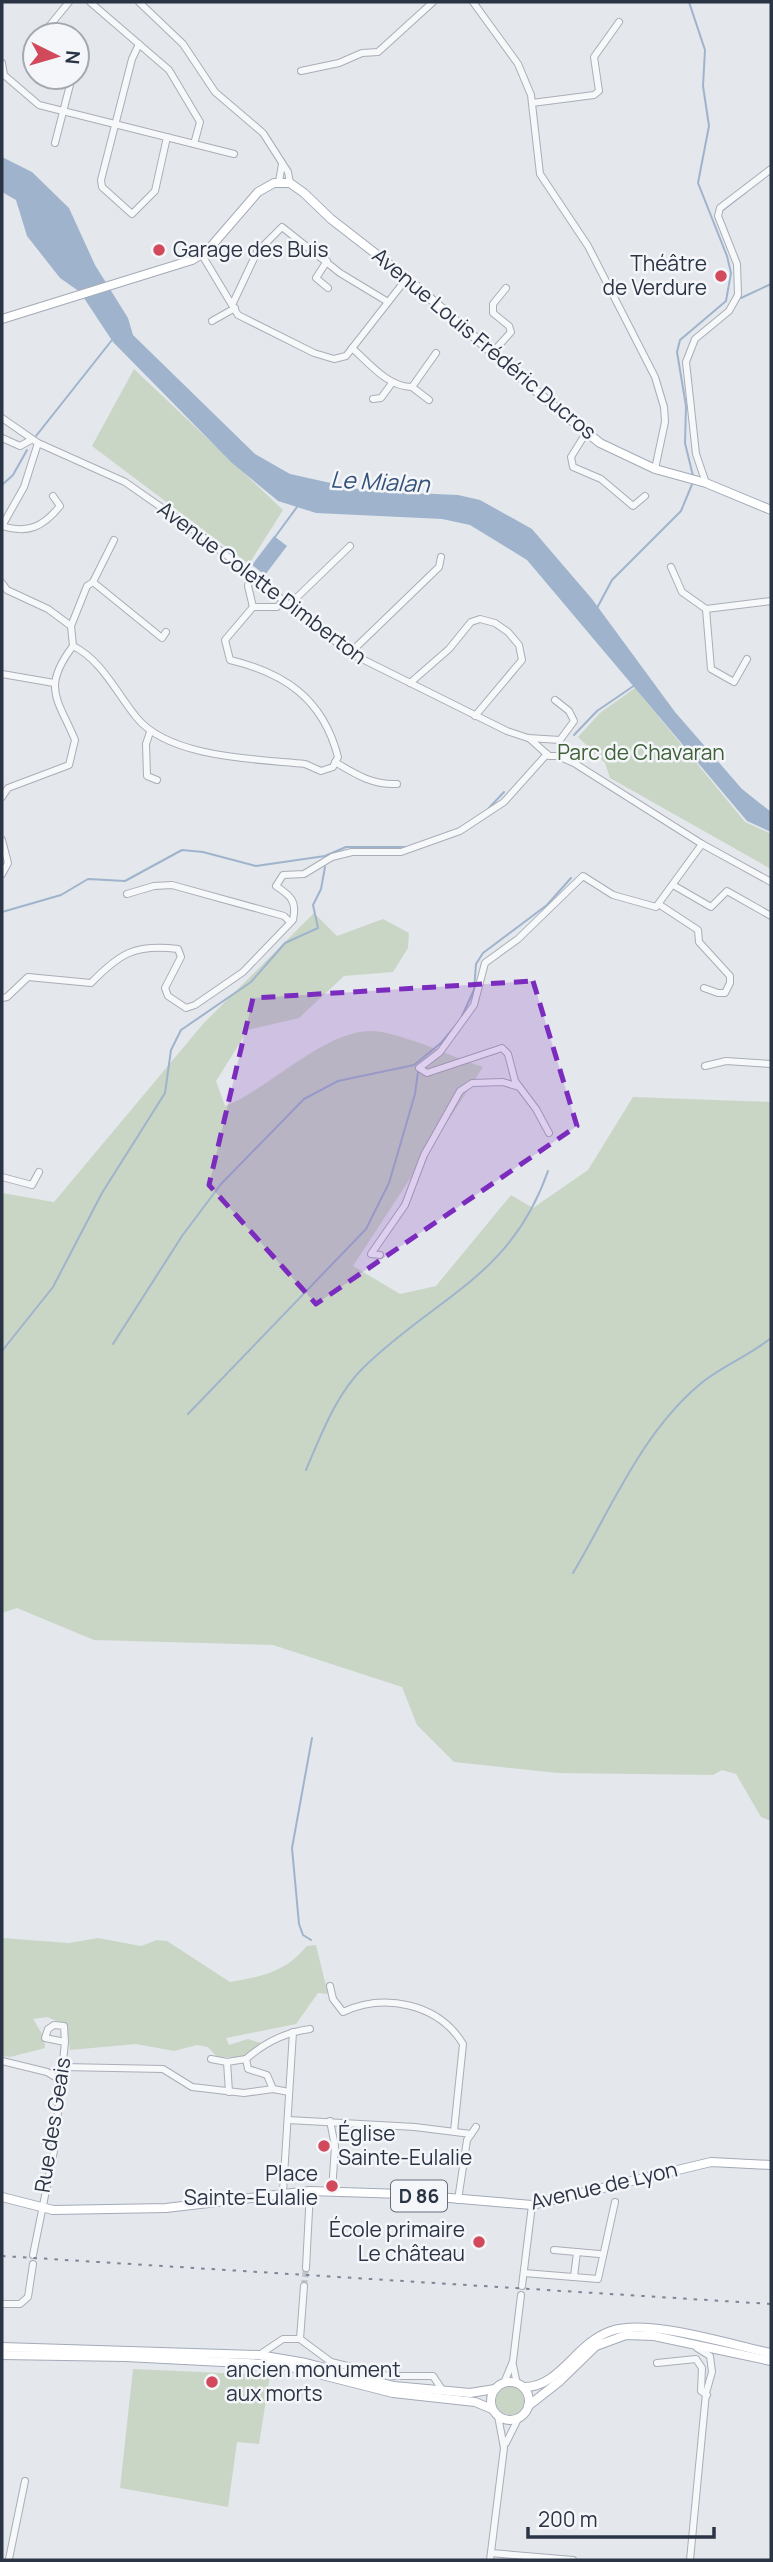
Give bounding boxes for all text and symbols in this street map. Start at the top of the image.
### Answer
north arrow [21,21,91,91]
text: N [59,50,86,65]
place label: Garage des Buis [173,235,328,263]
street label: Avenue Louis Frédéric Ducros [367,241,602,445]
marker: Garage des Buis [151,242,167,258]
place label: Théâtre de Verdure [602,249,707,301]
marker: Théâtre de Verdure [713,268,729,284]
water label: Le Mialan [330,462,432,500]
street label: Avenue Colette Dimberton [152,494,373,670]
park label: Parc de Chavaran [557,738,725,766]
street label: Rue des Geais [27,2055,77,2194]
place label: Église Sainte-Eulalie [338,2119,472,2171]
marker: Église Sainte-Eulalie [316,2138,332,2154]
street label: Avenue de Lyon [527,2154,680,2216]
place label: Place Sainte-Eulalie [184,2159,318,2211]
marker: Place Sainte-Eulalie [324,2178,340,2194]
road number: D 86 [391,2180,447,2212]
place label: École primaire Le château [329,2215,465,2267]
marker: École primaire Le château [471,2234,487,2250]
place label: ancien monument aux morts [226,2355,401,2407]
marker: ancien monument aux morts [204,2374,220,2390]
scale bar [528,2496,714,2540]
text: 200 m [538,2505,598,2533]

